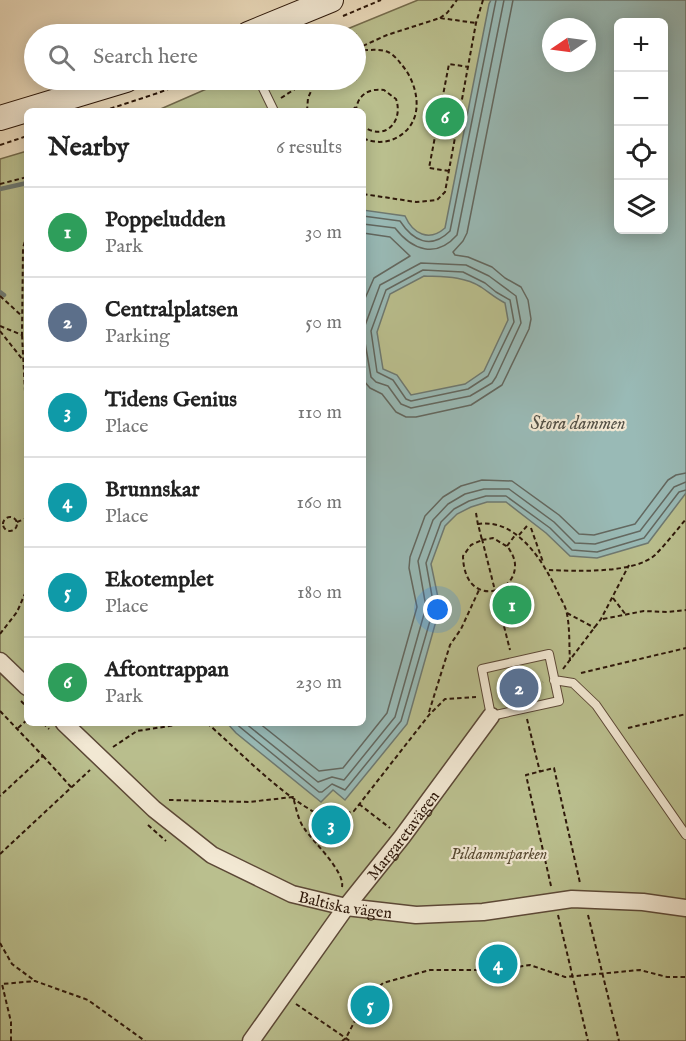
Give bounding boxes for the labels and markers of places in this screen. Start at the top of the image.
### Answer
pin: 6 [426,94,464,140]
pin: 1 [492,582,532,628]
pin: 2 [500,666,538,710]
pin: 3 [312,802,350,848]
pin: 4 [478,942,518,986]
pin: 5 [350,982,389,1028]

